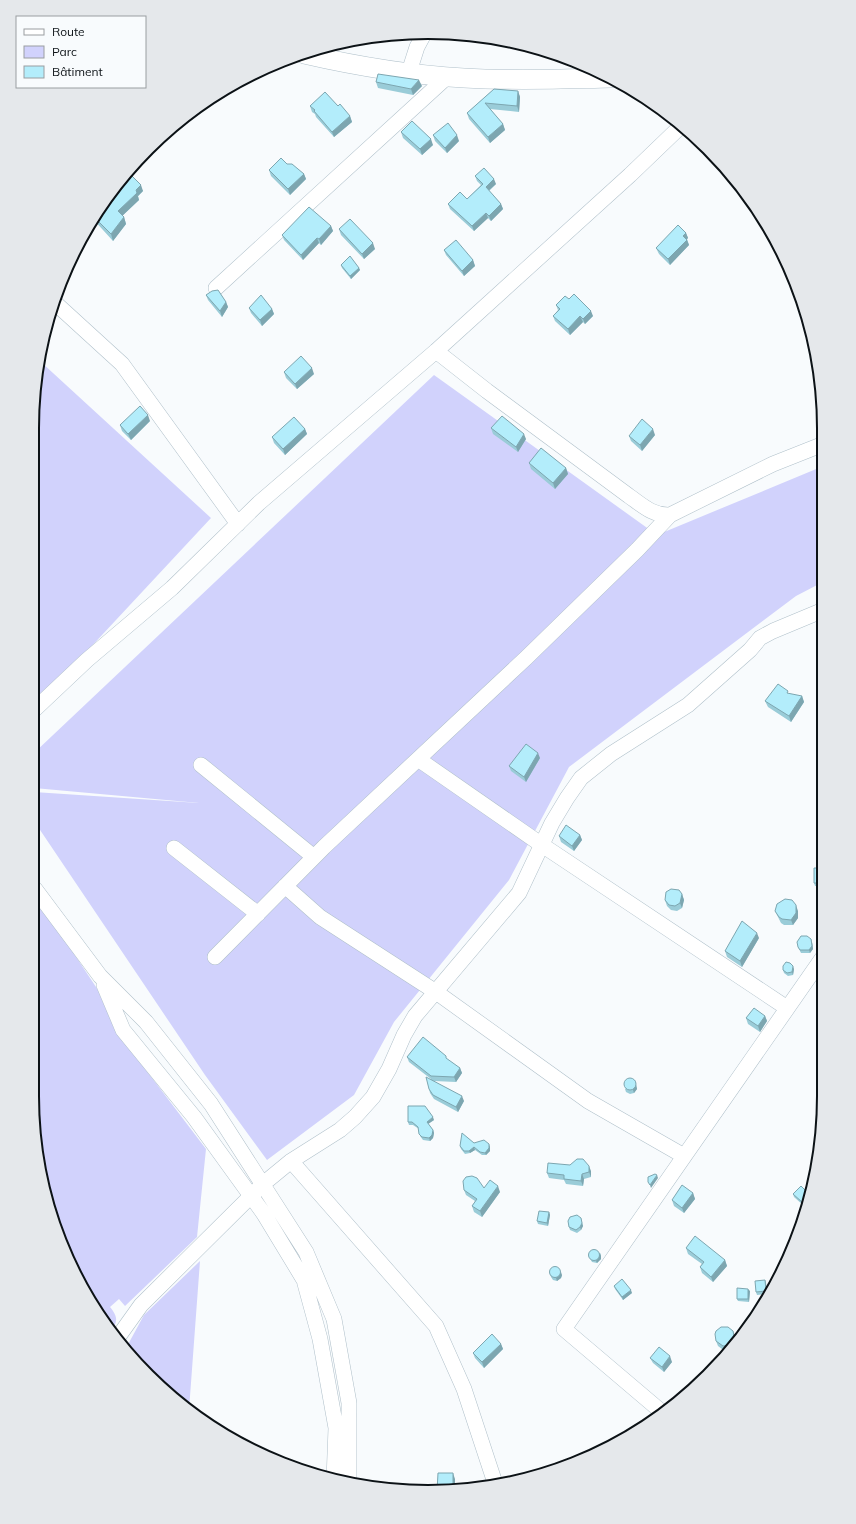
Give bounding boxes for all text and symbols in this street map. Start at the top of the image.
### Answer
legend [16,16,146,88]
text: Route [52,24,85,39]
text: Parc [52,44,77,59]
text: Bâtiment [52,64,103,79]

